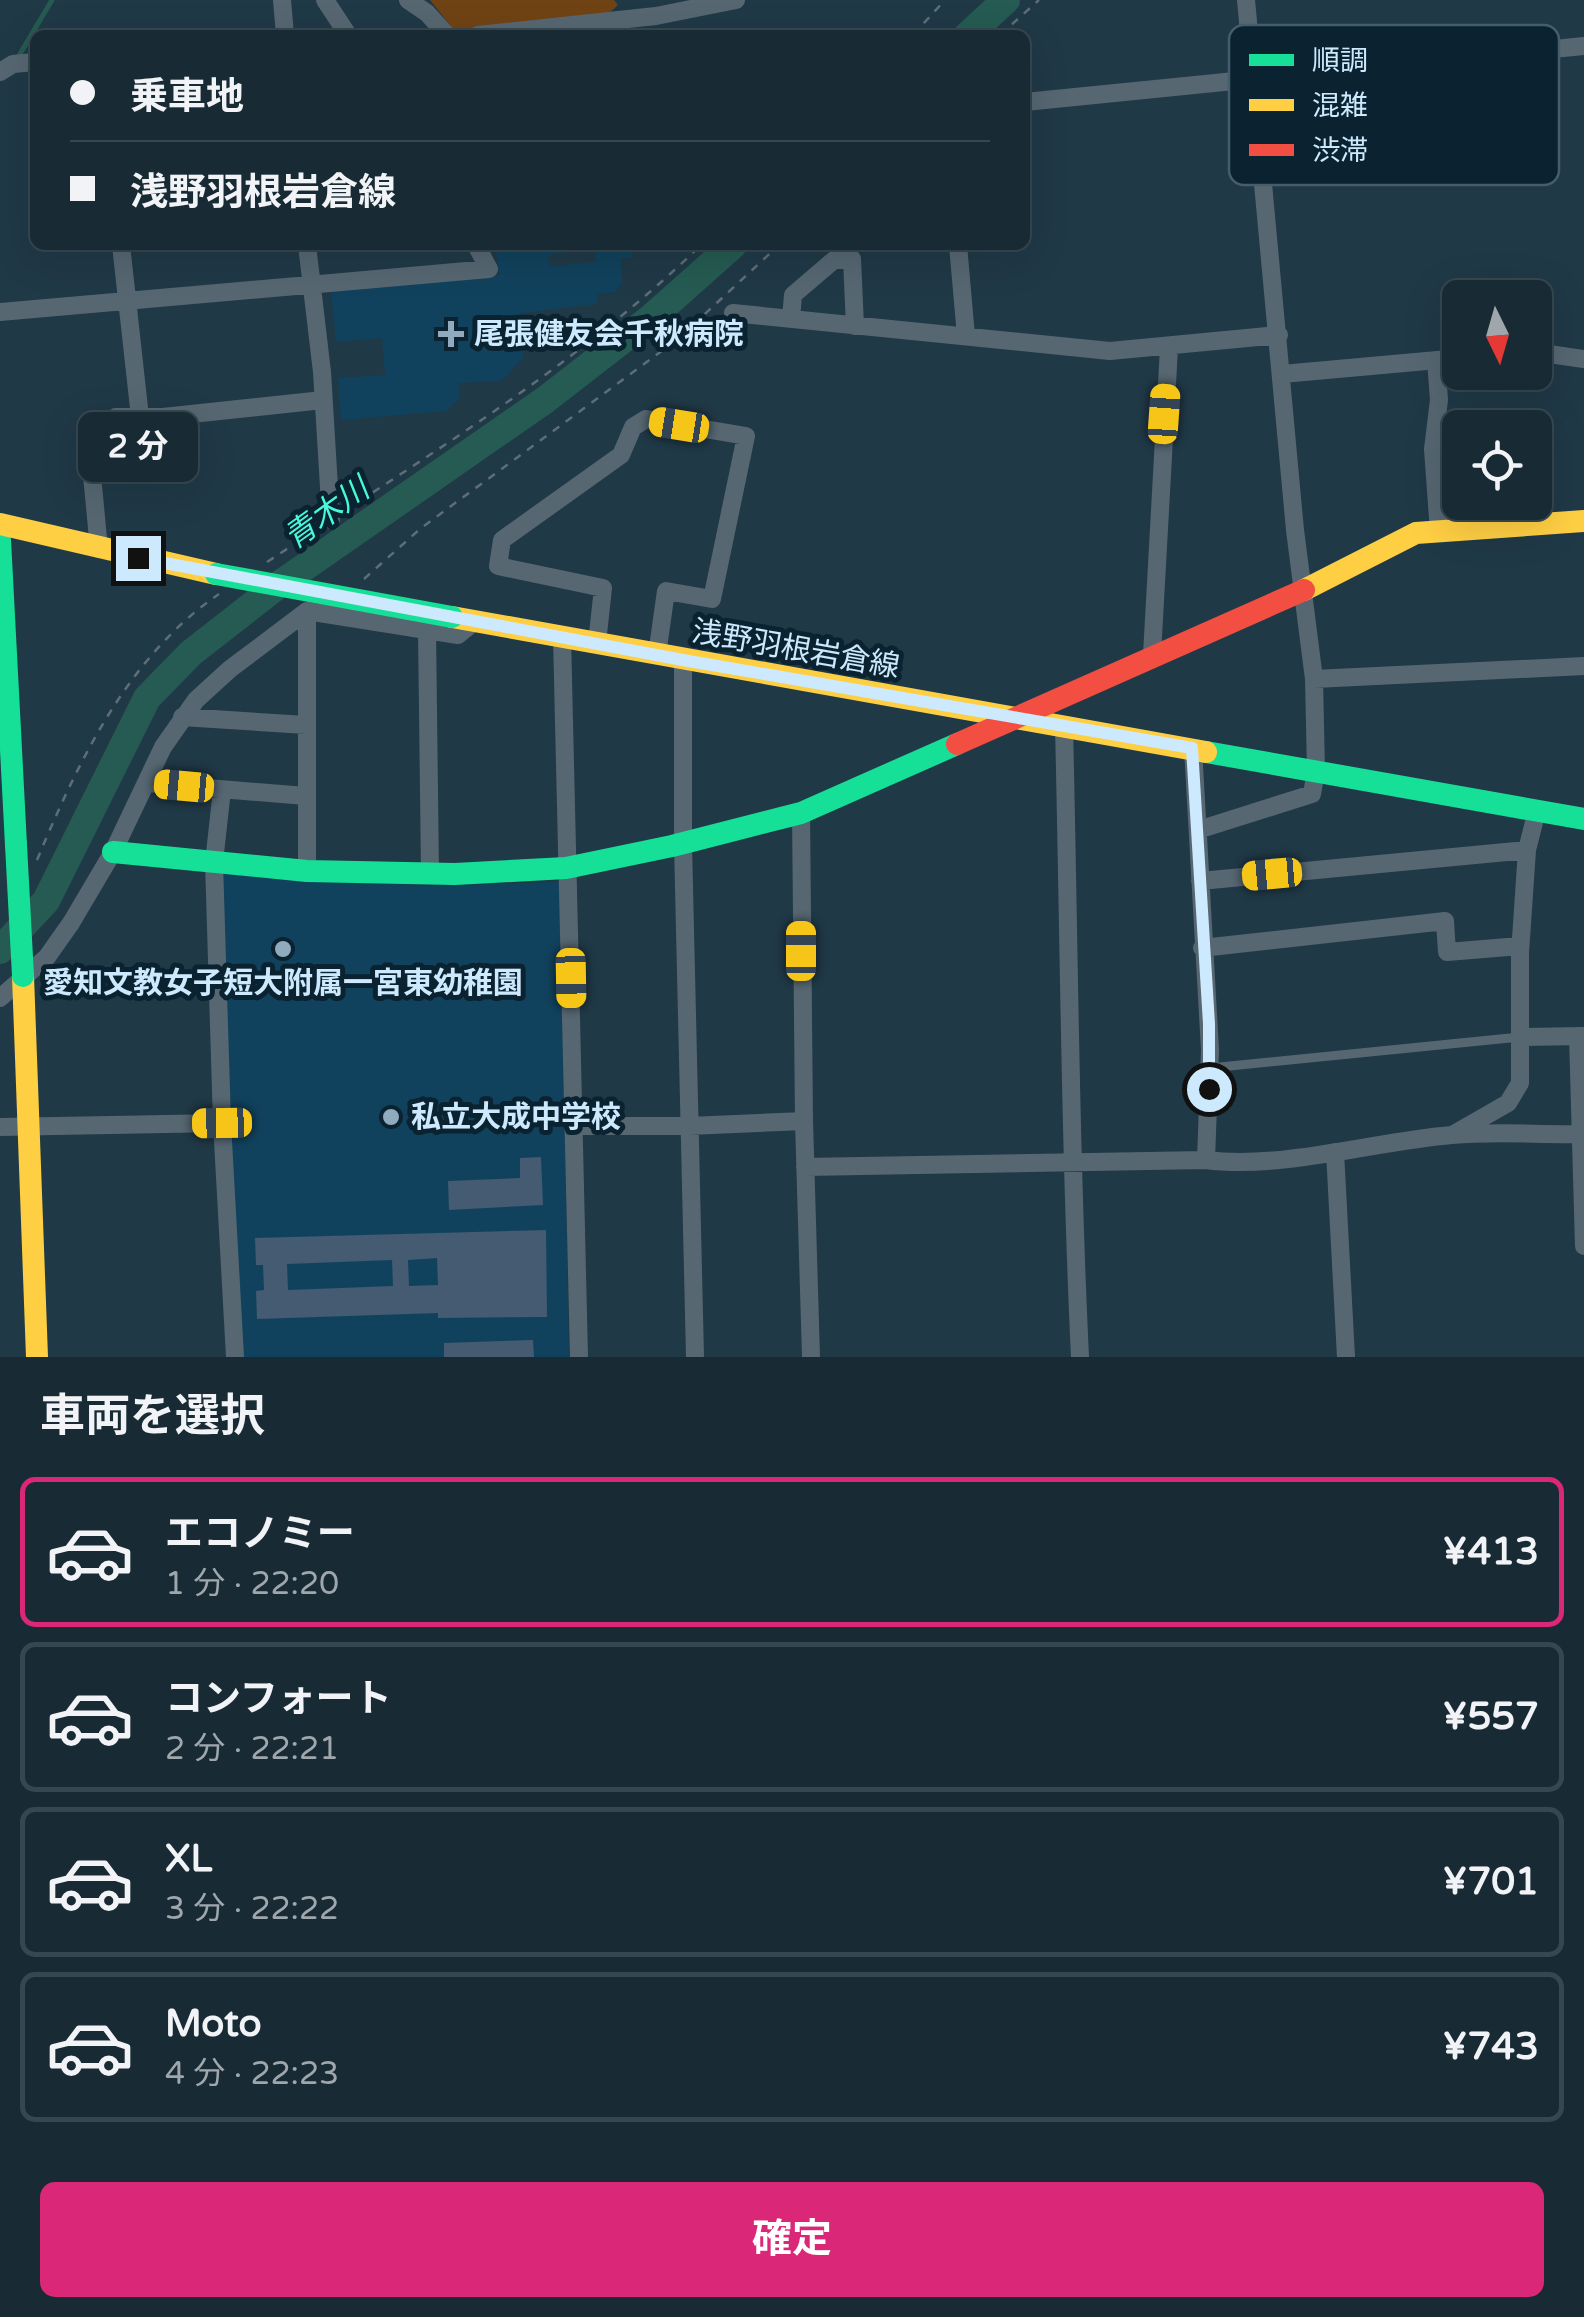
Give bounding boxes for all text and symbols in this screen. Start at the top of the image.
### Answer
legend [1229,25,1559,185]
text: 順調 [1312,44,1368,78]
text: 乗車地 [130,74,244,120]
text: 混雑 [1312,89,1368,123]
text: 渋滞 [1312,134,1368,168]
text: 浅野羽根岩倉線 [130,170,396,216]
north arrow [1442,280,1552,390]
map controls [1442,280,1552,520]
place label: 尾張健友会千秋病院 [474,316,744,353]
marker: 尾張健友会千秋病院 [438,321,464,347]
car [1147,383,1181,445]
car [647,405,711,445]
button: locate [1442,410,1552,520]
callout: 2 分 [78,413,198,483]
text: 2 分 [108,428,168,466]
water label: 青木川 [277,468,379,557]
route end [116,536,161,581]
street label: 浅野羽根岩倉線 [689,613,903,686]
car [153,768,215,804]
car [1241,856,1303,892]
car [786,921,816,981]
marker: 愛知文教女子短大附属一宮東幼稚園 [272,938,294,960]
car [555,948,587,1008]
place label: 愛知文教女子短大附属一宮東幼稚園 [43,965,523,1002]
route start [1187,1067,1232,1112]
place label: 私立大成中学校 [411,1099,621,1136]
marker: 私立大成中学校 [380,1106,402,1128]
car [192,1107,252,1139]
text: 車両を選択 [40,1390,265,1444]
icon: car [45,1507,135,1597]
text: エコノミー [165,1511,355,1557]
text: ¥413 [1442,1529,1539,1575]
text: 1 分 · 22:20 [165,1565,339,1603]
icon: car [45,1672,135,1762]
text: コンフォート [165,1676,392,1722]
text: ¥557 [1442,1694,1539,1740]
text: 2 分 · 22:21 [165,1730,339,1768]
text: XL [165,1836,212,1882]
icon: car [45,1837,135,1927]
text: ¥701 [1442,1859,1539,1905]
text: 3 分 · 22:22 [165,1890,339,1928]
text: Moto [165,2001,261,2047]
icon: car [45,2002,135,2092]
text: ¥743 [1442,2024,1539,2070]
text: 4 分 · 22:23 [165,2055,339,2093]
button: 確定 [40,2182,1544,2297]

